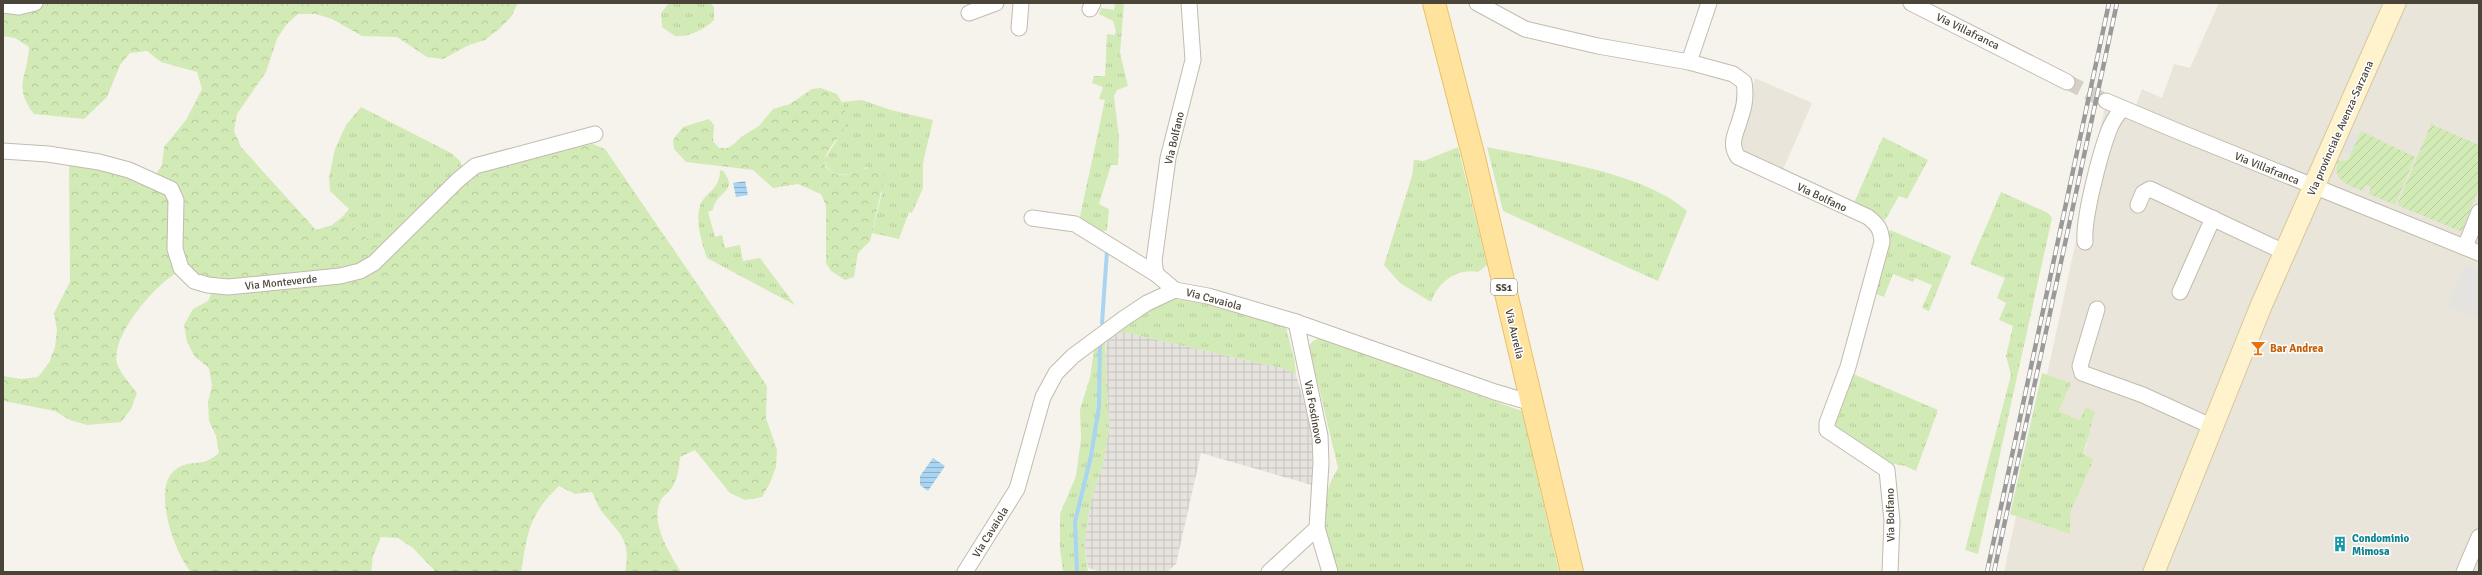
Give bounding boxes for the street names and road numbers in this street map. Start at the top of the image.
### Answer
street label: Via Villafranca [1934,11,2002,53]
street label: Via provinciale Avenza-Sarzana [2305,58,2376,198]
street label: Via Bolfano [1162,110,1187,166]
street label: Via Villafranca [2233,150,2301,188]
street label: Via Bolfano [1795,180,1849,215]
street label: Via Monteverde [244,272,318,293]
road number: SS1 [1491,279,1517,295]
street label: Via Cavaiola [1184,286,1244,313]
street label: Via Aurelia [1502,308,1527,361]
street label: Via Fosdinovo [1302,379,1326,445]
street label: Via Bolfano [1884,488,1897,542]
street label: Via Cavaiola [970,504,1011,560]

